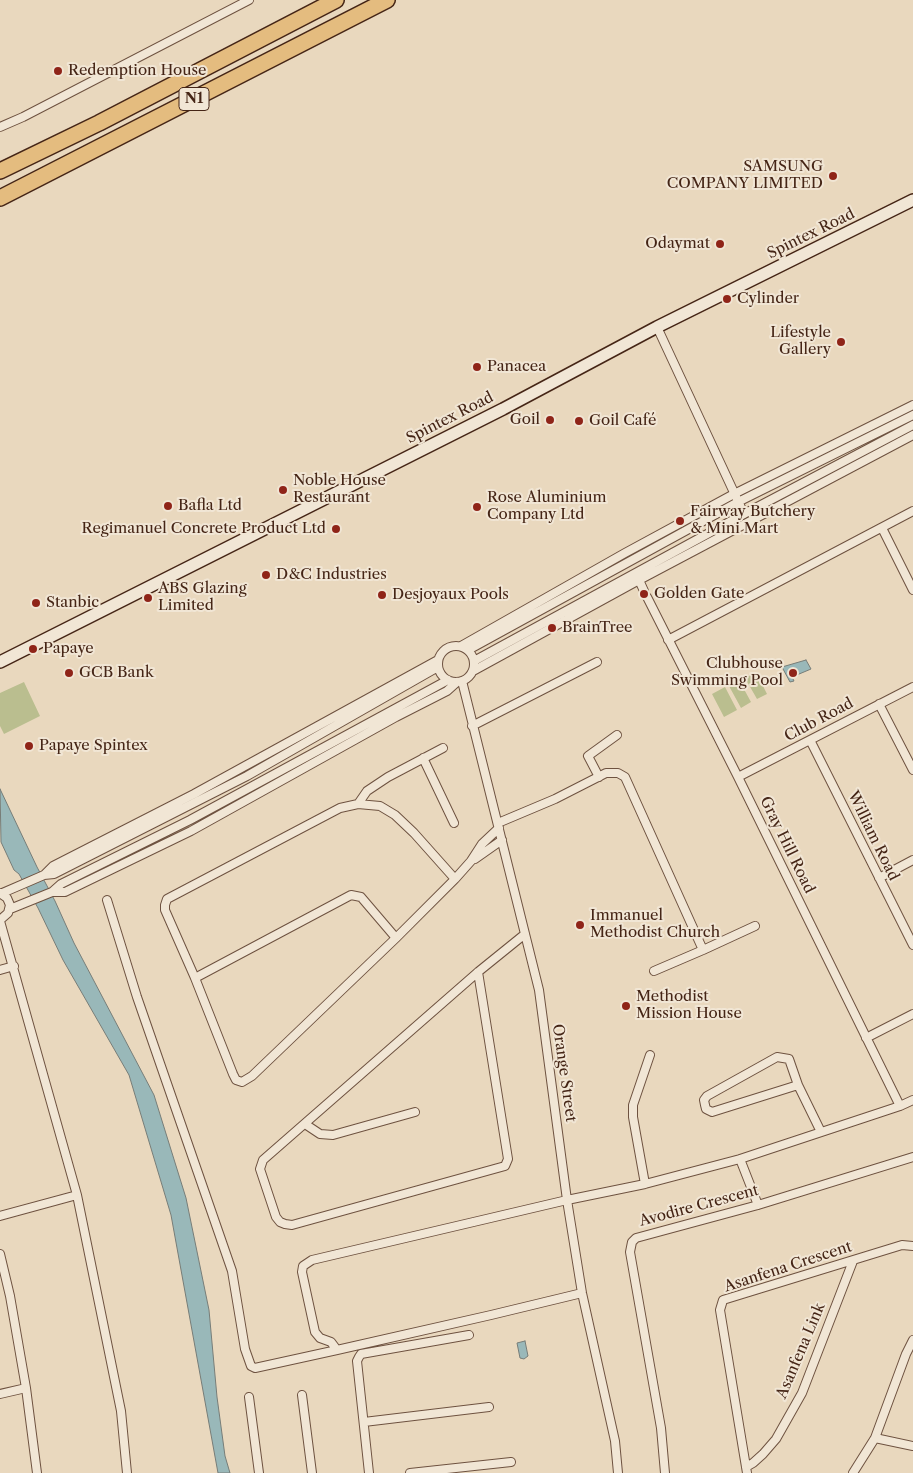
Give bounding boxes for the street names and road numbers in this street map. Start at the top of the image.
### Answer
road number: N1 [179,88,209,110]
street label: Spintex Road [764,205,858,263]
street label: Spintex Road [404,388,496,448]
street label: Club Road [781,694,857,746]
street label: William Road [844,788,902,884]
street label: Gray Hill Road [756,794,818,896]
street label: Orange Street [548,1023,580,1123]
street label: Avodire Crescent [637,1181,761,1231]
street label: Asanfena Crescent [722,1238,854,1296]
street label: Asanfena Link [773,1300,829,1402]

